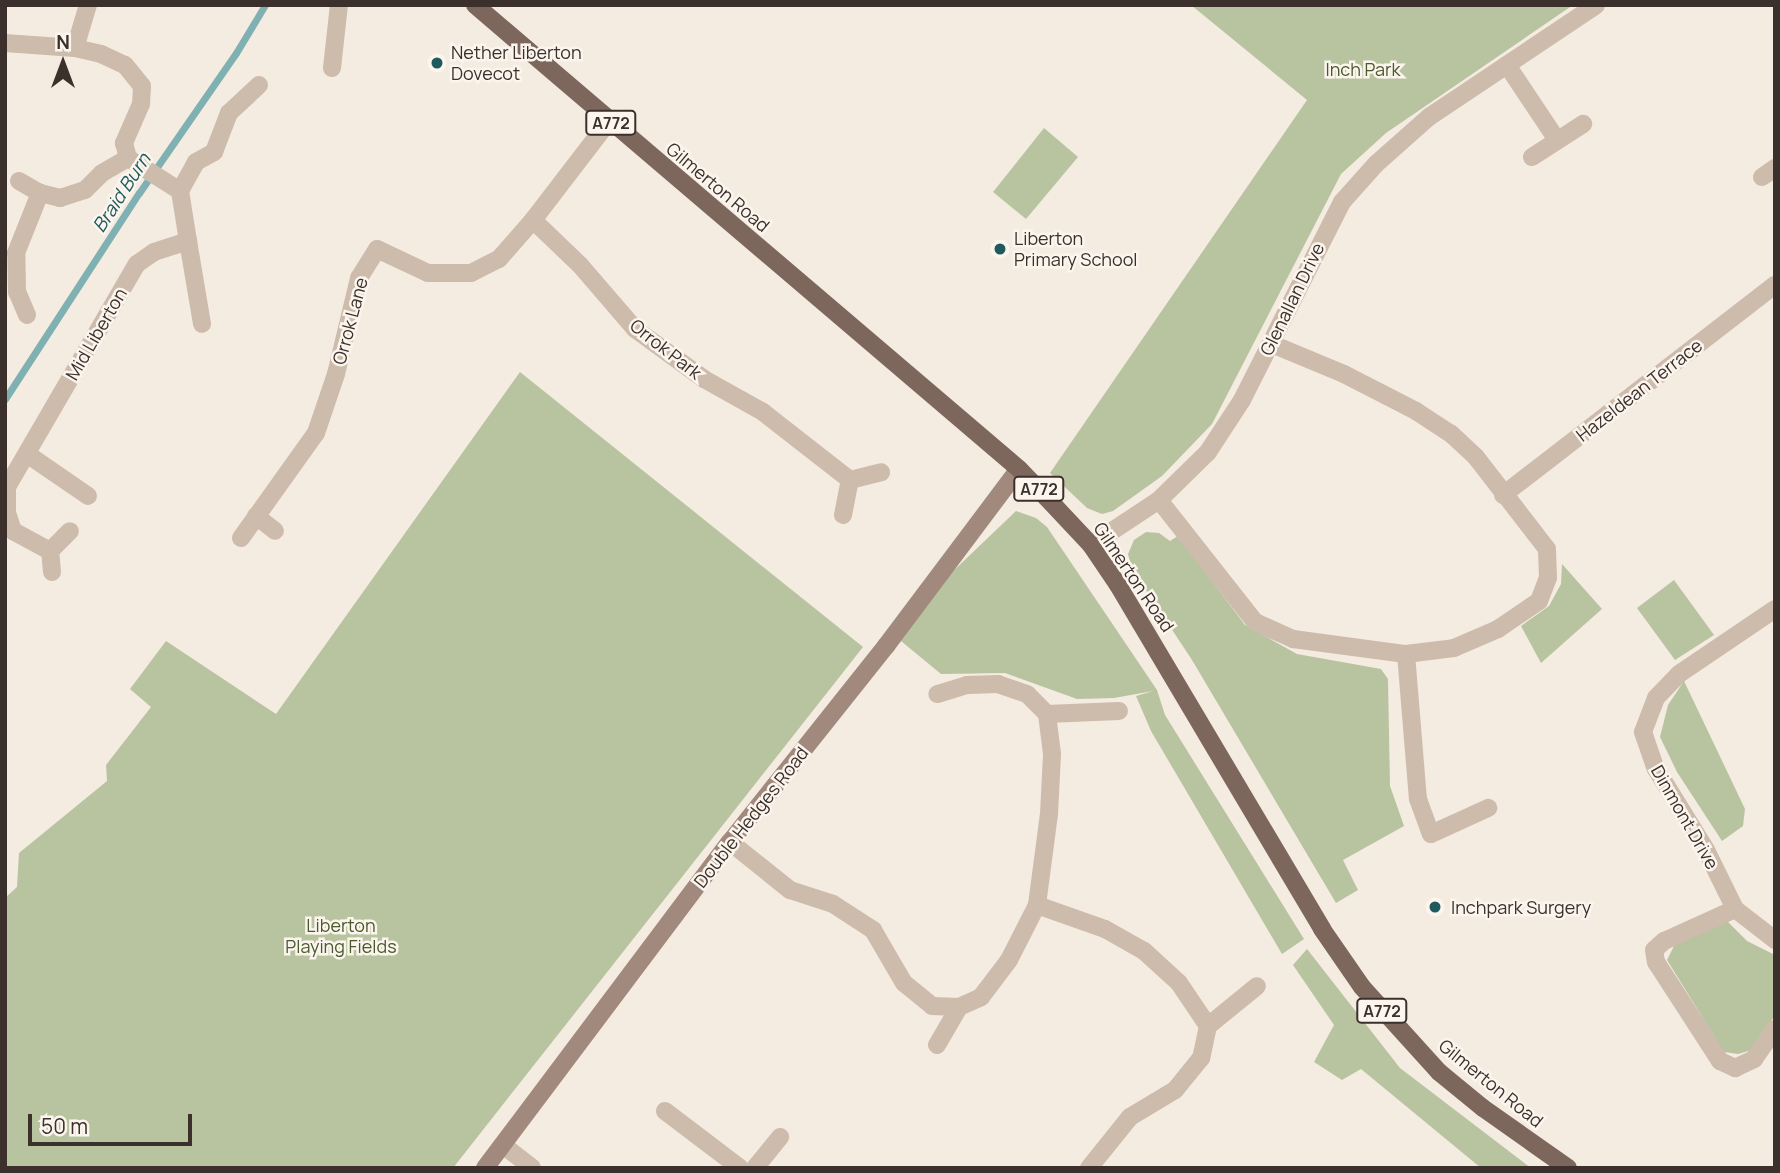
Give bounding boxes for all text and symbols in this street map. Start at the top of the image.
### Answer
north arrow [28,28,98,98]
text: N [56,29,70,55]
place label: Nether Liberton Dovecot [451,42,582,84]
marker: Nether Liberton Dovecot [429,55,445,71]
park label: Inch Park [1326,58,1400,80]
road number: A772 [585,111,637,136]
street label: Gilmerton Road [662,138,774,236]
water label: Braid Burn [88,149,156,237]
place label: Liberton Primary School [1014,228,1138,270]
street label: Glenallan Drive [1255,239,1329,359]
marker: Liberton Primary School [992,241,1008,257]
street label: Orrok Lane [328,275,372,367]
street label: Mid Liberton [61,284,131,384]
street label: Orrok Park [626,314,706,384]
street label: Hazeldean Terrace [1572,334,1706,446]
road number: A772 [1013,476,1065,502]
street label: Gilmerton Road [1089,518,1179,636]
street label: Double Hedges Road [689,742,813,892]
street label: Dinmont Drive [1647,761,1723,873]
place label: Inchpark Surgery [1451,896,1591,918]
marker: Inchpark Surgery [1425,897,1445,917]
park label: Liberton Playing Fields [285,915,397,958]
road number: A772 [1356,998,1408,1023]
street label: Gilmerton Road [1435,1034,1547,1132]
scale bar [32,1100,196,1144]
text: 50 m [41,1112,88,1140]

